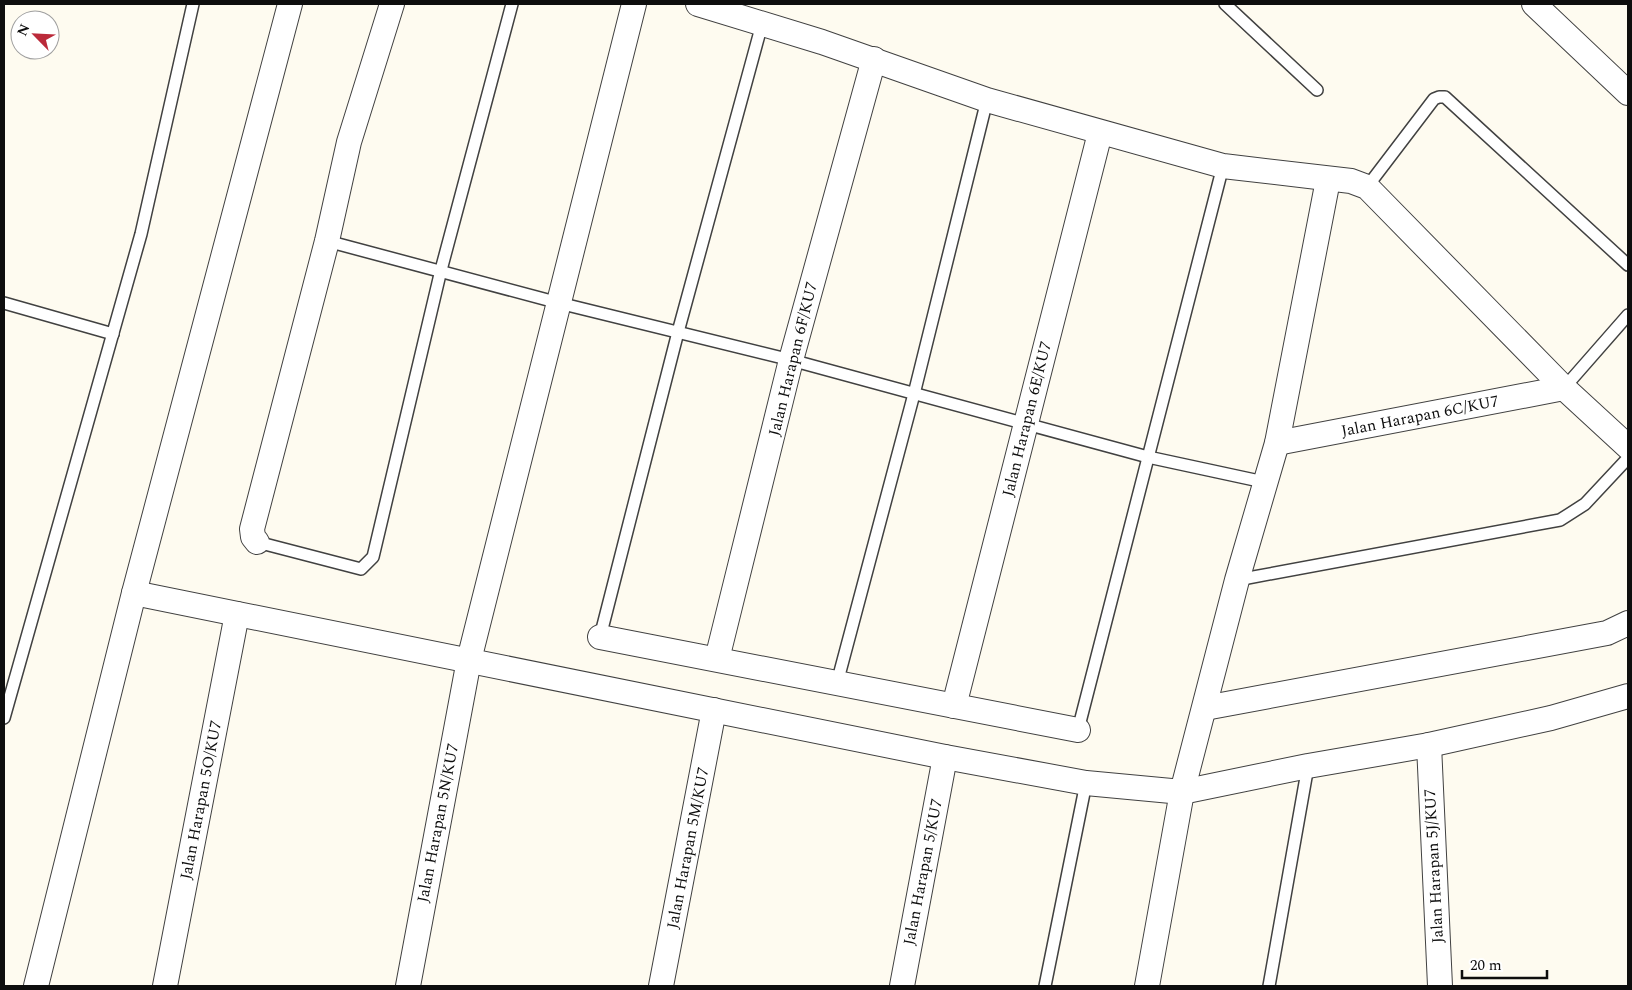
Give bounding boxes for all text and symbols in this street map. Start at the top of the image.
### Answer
north arrow [10,10,60,60]
text: N [12,20,35,39]
street label: Jalan Harapan 6F/KU7 [762,279,824,439]
street label: Jalan Harapan 6E/KU7 [996,339,1058,499]
street label: Jalan Harapan 6C/KU7 [1339,389,1501,443]
street label: Jalan Harapan 5O/KU7 [174,718,228,882]
street label: Jalan Harapan 5N/KU7 [411,741,465,905]
street label: Jalan Harapan 5M/KU7 [661,765,715,931]
street label: Jalan Harapan 5J/KU7 [1418,788,1450,944]
street label: Jalan Harapan 5/KU7 [897,797,949,947]
scale bar [1462,948,1547,980]
text: 20 m [1470,954,1502,977]

